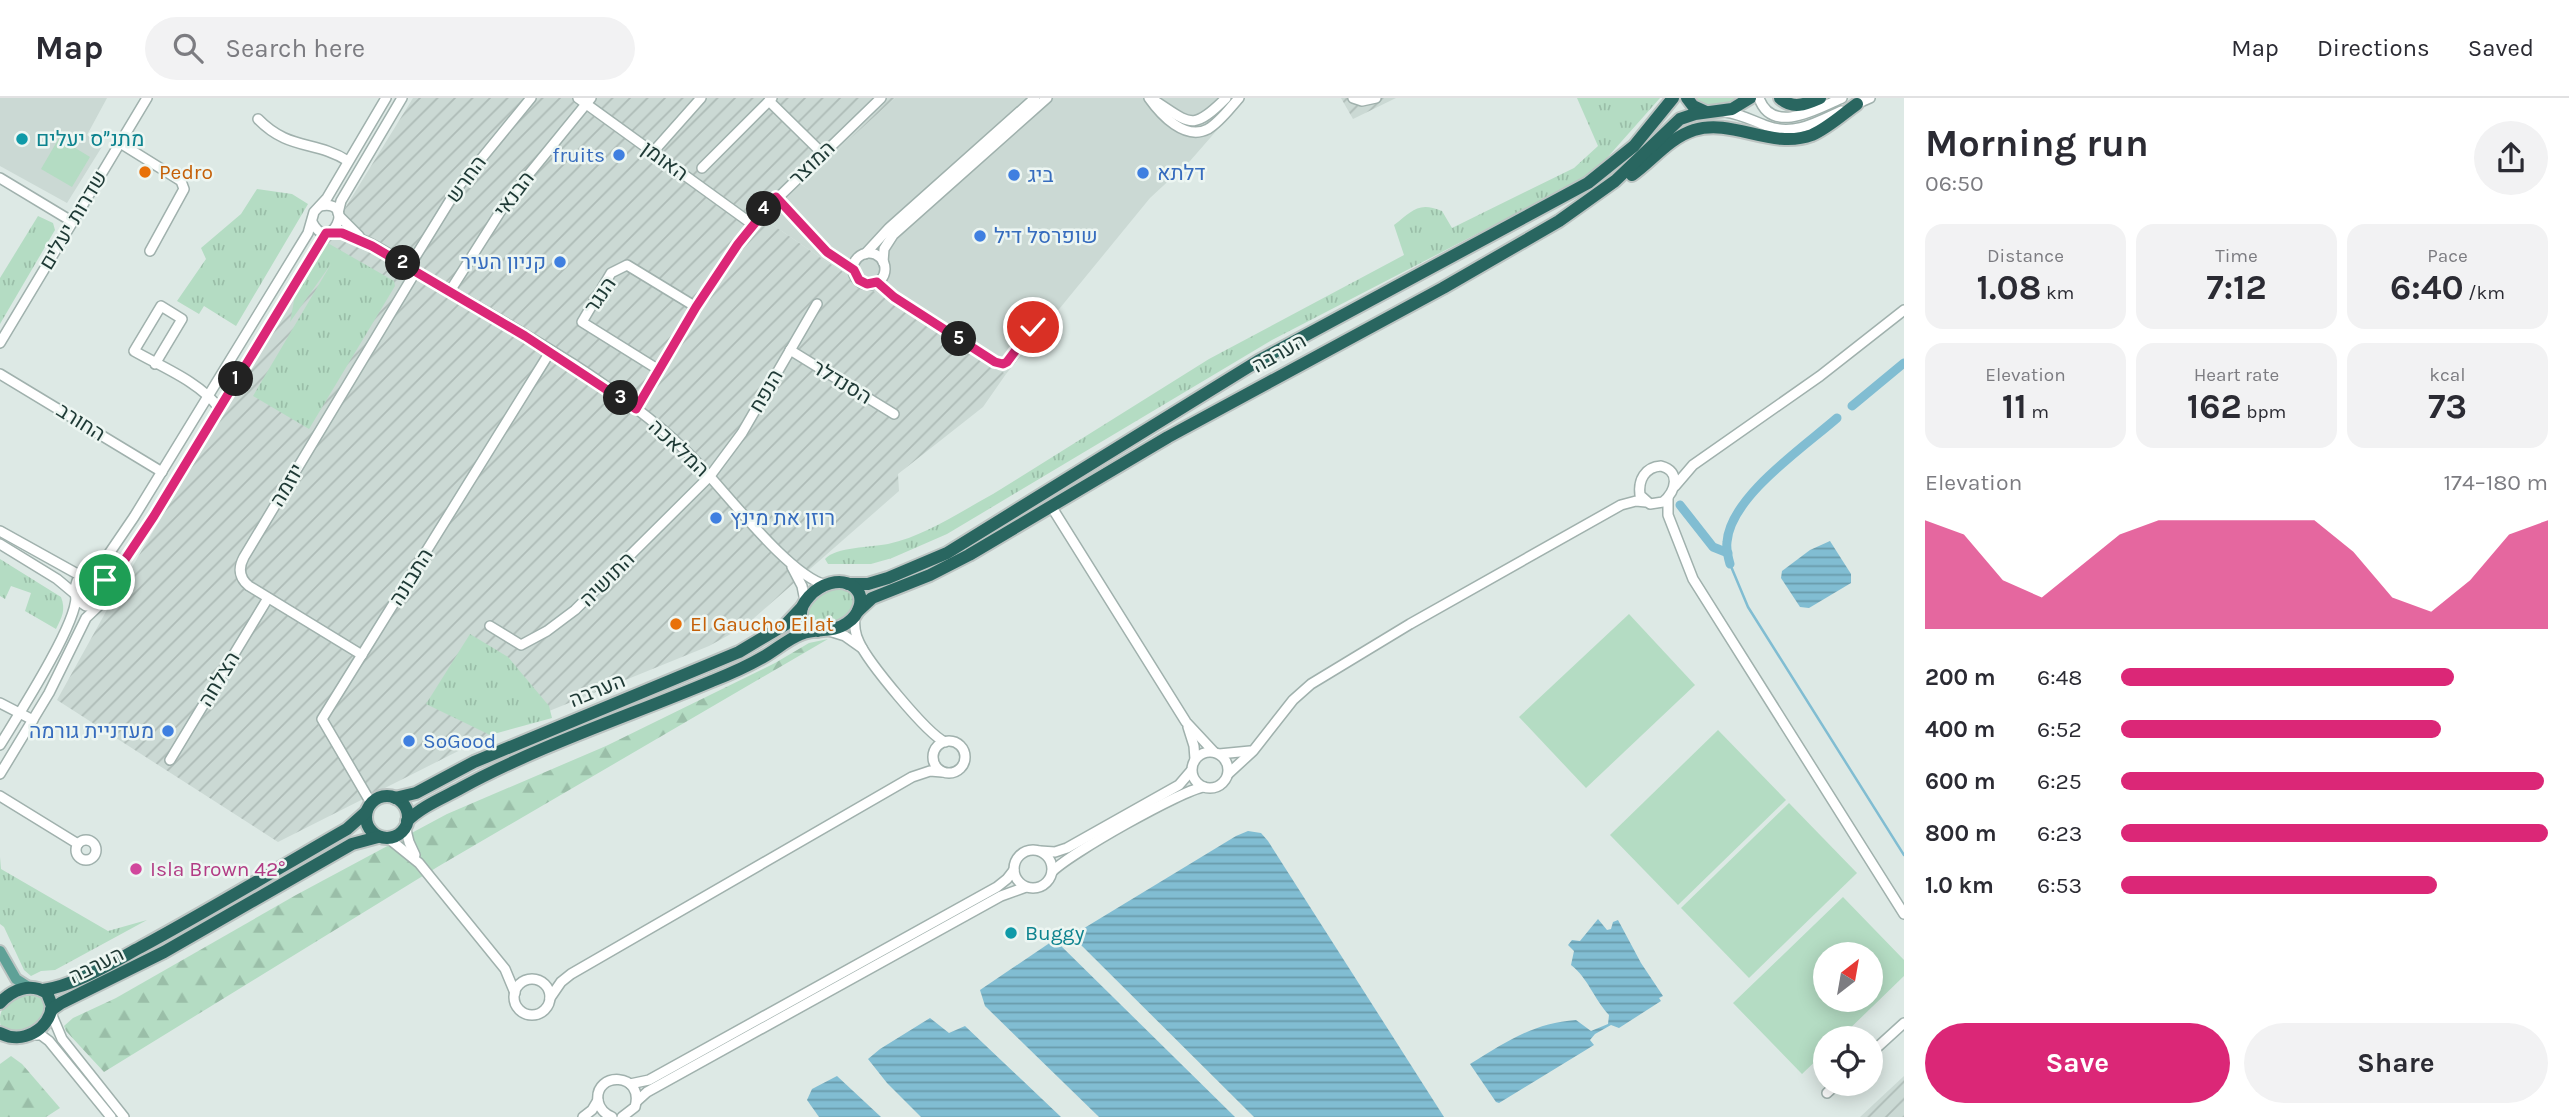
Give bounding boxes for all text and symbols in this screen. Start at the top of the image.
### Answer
search box [145,17,635,80]
text: Map [35,29,103,67]
icon: search [169,29,207,67]
text: Search here [225,33,365,64]
text: Map [2231,34,2279,62]
text: Directions [2317,34,2430,62]
text: Saved [2468,34,2534,62]
text: Morning run [1925,121,2149,166]
button: share [2474,121,2548,195]
place label: מתנ״ס יעלים [36,127,144,151]
marker: מתנ״ס יעלים [14,131,30,147]
street label: האומן [637,136,693,186]
street label: המוצר [784,136,840,190]
place label: fruits [552,143,605,167]
marker: fruits [611,147,627,163]
street label: החרש [441,151,491,207]
place label: Pedro [159,160,213,184]
place label: דלתא [1157,161,1205,185]
place label: ביג [1028,163,1054,187]
marker: Pedro [137,164,153,180]
marker: דלתא [1135,165,1151,181]
street label: שדרות יעלים [34,166,112,274]
street label: הבנאי [489,166,539,222]
marker: ביג [1006,167,1022,183]
text: 06:50 [1925,170,1984,197]
pin: 4 [746,192,782,226]
text: 4 [758,197,769,219]
place label: שופרסל דיל [994,224,1098,248]
marker: שופרסל דיל [972,228,988,244]
text: Distance [1987,245,2064,267]
text: Time [2215,245,2258,267]
text: Pace [2427,245,2468,267]
pin: 2 [386,246,420,280]
place label: קניון העיר [461,250,546,274]
text: 2 [397,251,408,273]
marker: קניון העיר [552,254,568,270]
text: 1.08 [1977,267,2041,308]
text: 7:12 [2206,267,2267,308]
text: 6:40 [2390,267,2464,308]
street label: הנגר [579,272,621,318]
text: km [2041,282,2074,304]
text: /km [2464,282,2505,304]
pin [1003,297,1063,357]
icon: check [1014,308,1052,346]
pin: 5 [942,322,976,356]
text: 5 [953,327,964,349]
street label: הערבה [1248,328,1310,378]
street label: הסנדלר [808,355,876,409]
pin: 1 [218,362,254,396]
text: Elevation [1985,364,2066,386]
text: Heart rate [2194,364,2279,386]
text: kcal [2429,364,2466,386]
street label: הנפח [744,365,788,417]
text: 1 [232,367,239,389]
pin: 3 [604,380,638,416]
text: 3 [615,386,626,408]
text: 11 [2002,386,2027,427]
text: 162 [2187,386,2242,427]
text: 73 [2428,386,2467,427]
street label: החורב [52,398,110,446]
text: m [2027,401,2049,423]
text: bpm [2242,401,2286,423]
street label: המלאכה [644,414,714,482]
street label: יוזמה [265,459,309,511]
text: Elevation [1925,469,2022,496]
text: 174–180 m [2444,469,2548,496]
place label: רוזן את מינץ [730,506,835,530]
marker: רוזן את מינץ [708,510,724,526]
street label: התבונה [384,544,438,610]
street label: התושיה [575,547,639,611]
pin [75,550,135,610]
icon: arrive [86,561,124,599]
place label: El Gaucho Eilat [690,612,834,636]
marker: El Gaucho Eilat [668,616,684,632]
street label: הצלחה [193,647,245,711]
text: 200 m [1925,664,1996,691]
text: 6:48 [2037,664,2082,691]
street label: הערבה [566,668,628,712]
text: 400 m [1925,716,1995,743]
text: 6:52 [2037,716,2082,743]
place label: מעדניית גורמה [29,719,154,743]
marker: מעדניית גורמה [160,723,176,739]
place label: SoGood [423,729,496,753]
marker: SoGood [401,733,417,749]
text: 600 m [1925,768,1996,795]
text: 6:25 [2037,768,2082,795]
text: 800 m [1925,820,1997,847]
text: 6:23 [2037,820,2082,847]
place label: Isla Brown 42° [150,857,285,881]
marker: Isla Brown 42° [128,861,144,877]
text: 1.0 km [1925,872,1994,899]
text: 6:53 [2037,872,2082,899]
place label: Buggy [1025,921,1085,945]
marker: Buggy [1003,925,1019,941]
street label: הערבה [65,941,127,989]
north arrow [1813,942,1883,1012]
map controls [1813,942,1883,1096]
button: Save [1925,1023,2230,1103]
button: Share [2244,1023,2548,1103]
button: locate [1813,1026,1883,1096]

